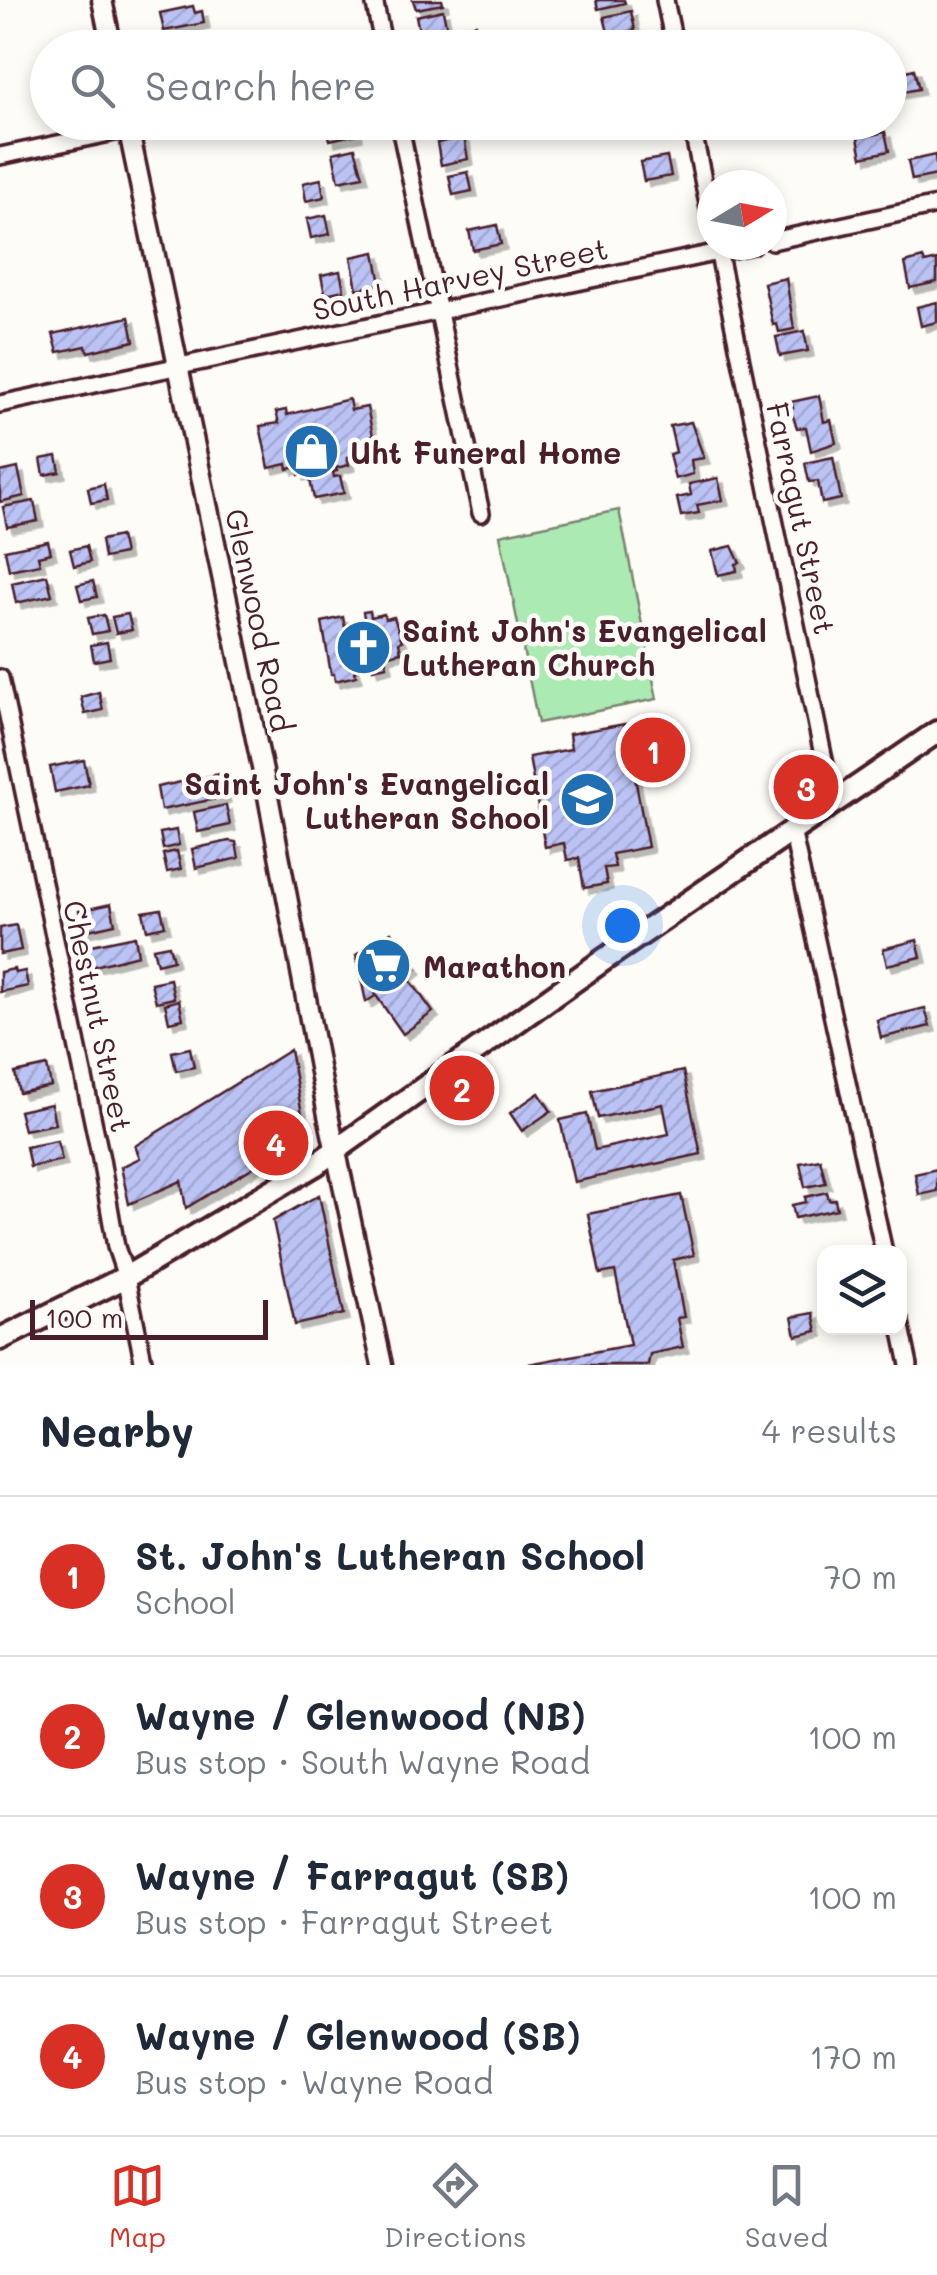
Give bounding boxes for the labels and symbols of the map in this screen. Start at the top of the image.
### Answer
north arrow [697,170,787,260]
street label: South Harvey Street [309,227,611,329]
street label: Farragut Street [758,398,846,638]
shop icon: Uht Funeral Home [281,422,341,482]
place label: Uht Funeral Home [350,432,621,472]
street label: Glenwood Road [217,505,303,735]
place label: Saint John's Evangelical Lutheran Church [402,610,767,684]
church icon: Saint John's Evangelical Lutheran Church [333,617,393,677]
pin: 1 [620,712,686,788]
pin: 3 [774,750,838,824]
place label: Saint John's Evangelical Lutheran School [184,763,549,837]
school or university icon: Saint John's Evangelical Lutheran School [558,770,618,830]
street label: Chestnut Street [55,896,143,1136]
your location [597,900,648,951]
supermarket icon: Marathon [354,936,414,996]
place label: Marathon [423,946,566,986]
pin: 2 [430,1050,494,1126]
pin: 4 [244,1106,308,1180]
scale bar [30,1295,268,1340]

